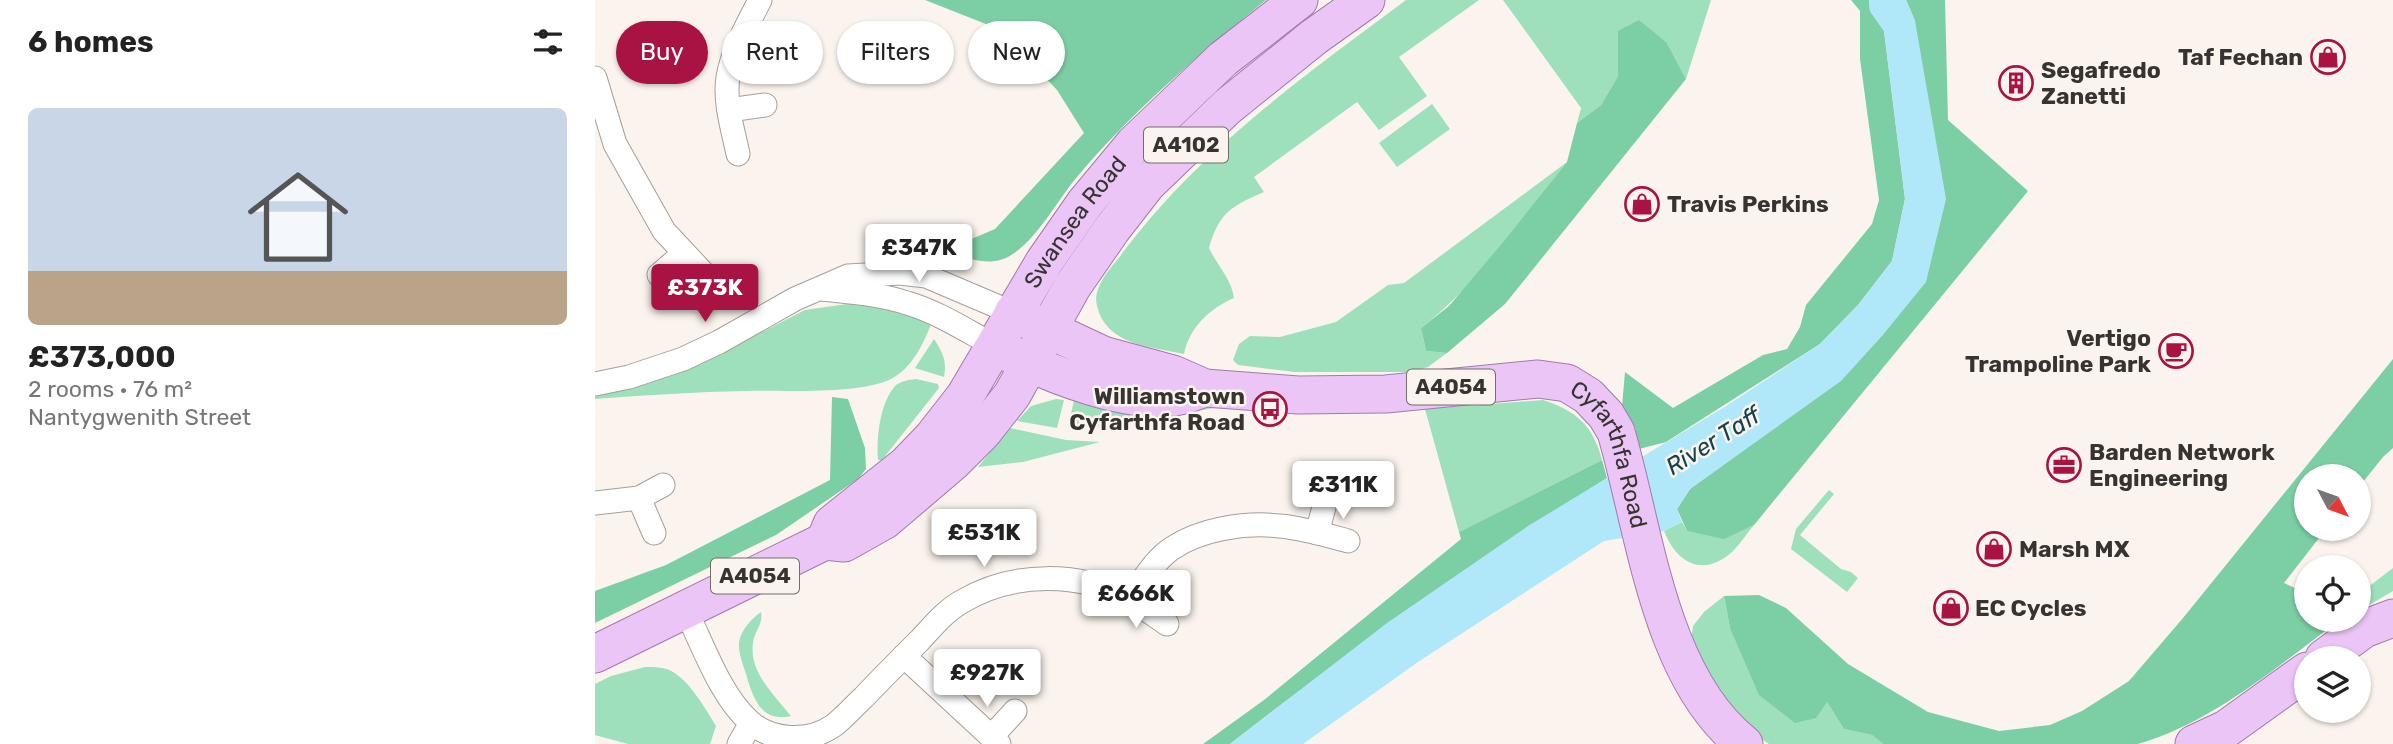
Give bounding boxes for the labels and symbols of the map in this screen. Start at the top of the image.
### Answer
shop icon: Taf Fechan [2309,38,2347,76]
place label: Taf Fechan [2178,43,2303,71]
place label: Segafredo Zanetti [2041,56,2161,110]
building icon: Segafredo Zanetti [1997,64,2035,102]
road number: A4102 [1144,128,1228,162]
street label: Swansea Road [1018,150,1132,293]
shop icon: Travis Perkins [1623,185,1661,223]
place label: Travis Perkins [1667,190,1829,218]
pin: £347K [870,224,968,284]
pin: £373K [656,264,754,324]
place label: Vertigo Trampoline Park [1965,324,2152,378]
cafe icon: Vertigo Trampoline Park [2157,332,2195,370]
road number: A4054 [1407,370,1495,404]
street label: Cyfarthfa Road [1565,375,1653,531]
place label: Williamstown Cyfarthfa Road [1069,382,1245,436]
bus stop icon: Williamstown Cyfarthfa Road [1251,390,1289,428]
water label: River Taff [1661,400,1768,481]
place label: Barden Network Engineering [2089,438,2275,492]
office icon: Barden Network Engineering [2045,446,2083,484]
pin: £311K [1294,462,1392,521]
north arrow [2294,464,2371,541]
pin: £531K [935,510,1033,569]
shop icon: Marsh MX [1975,530,2013,568]
place label: Marsh MX [2019,535,2130,563]
road number: A4054 [711,558,799,594]
pin: £666K [1087,570,1185,630]
shop icon: EC Cycles [1932,589,1970,627]
place label: EC Cycles [1975,594,2087,622]
pin: £927K [938,650,1036,709]

